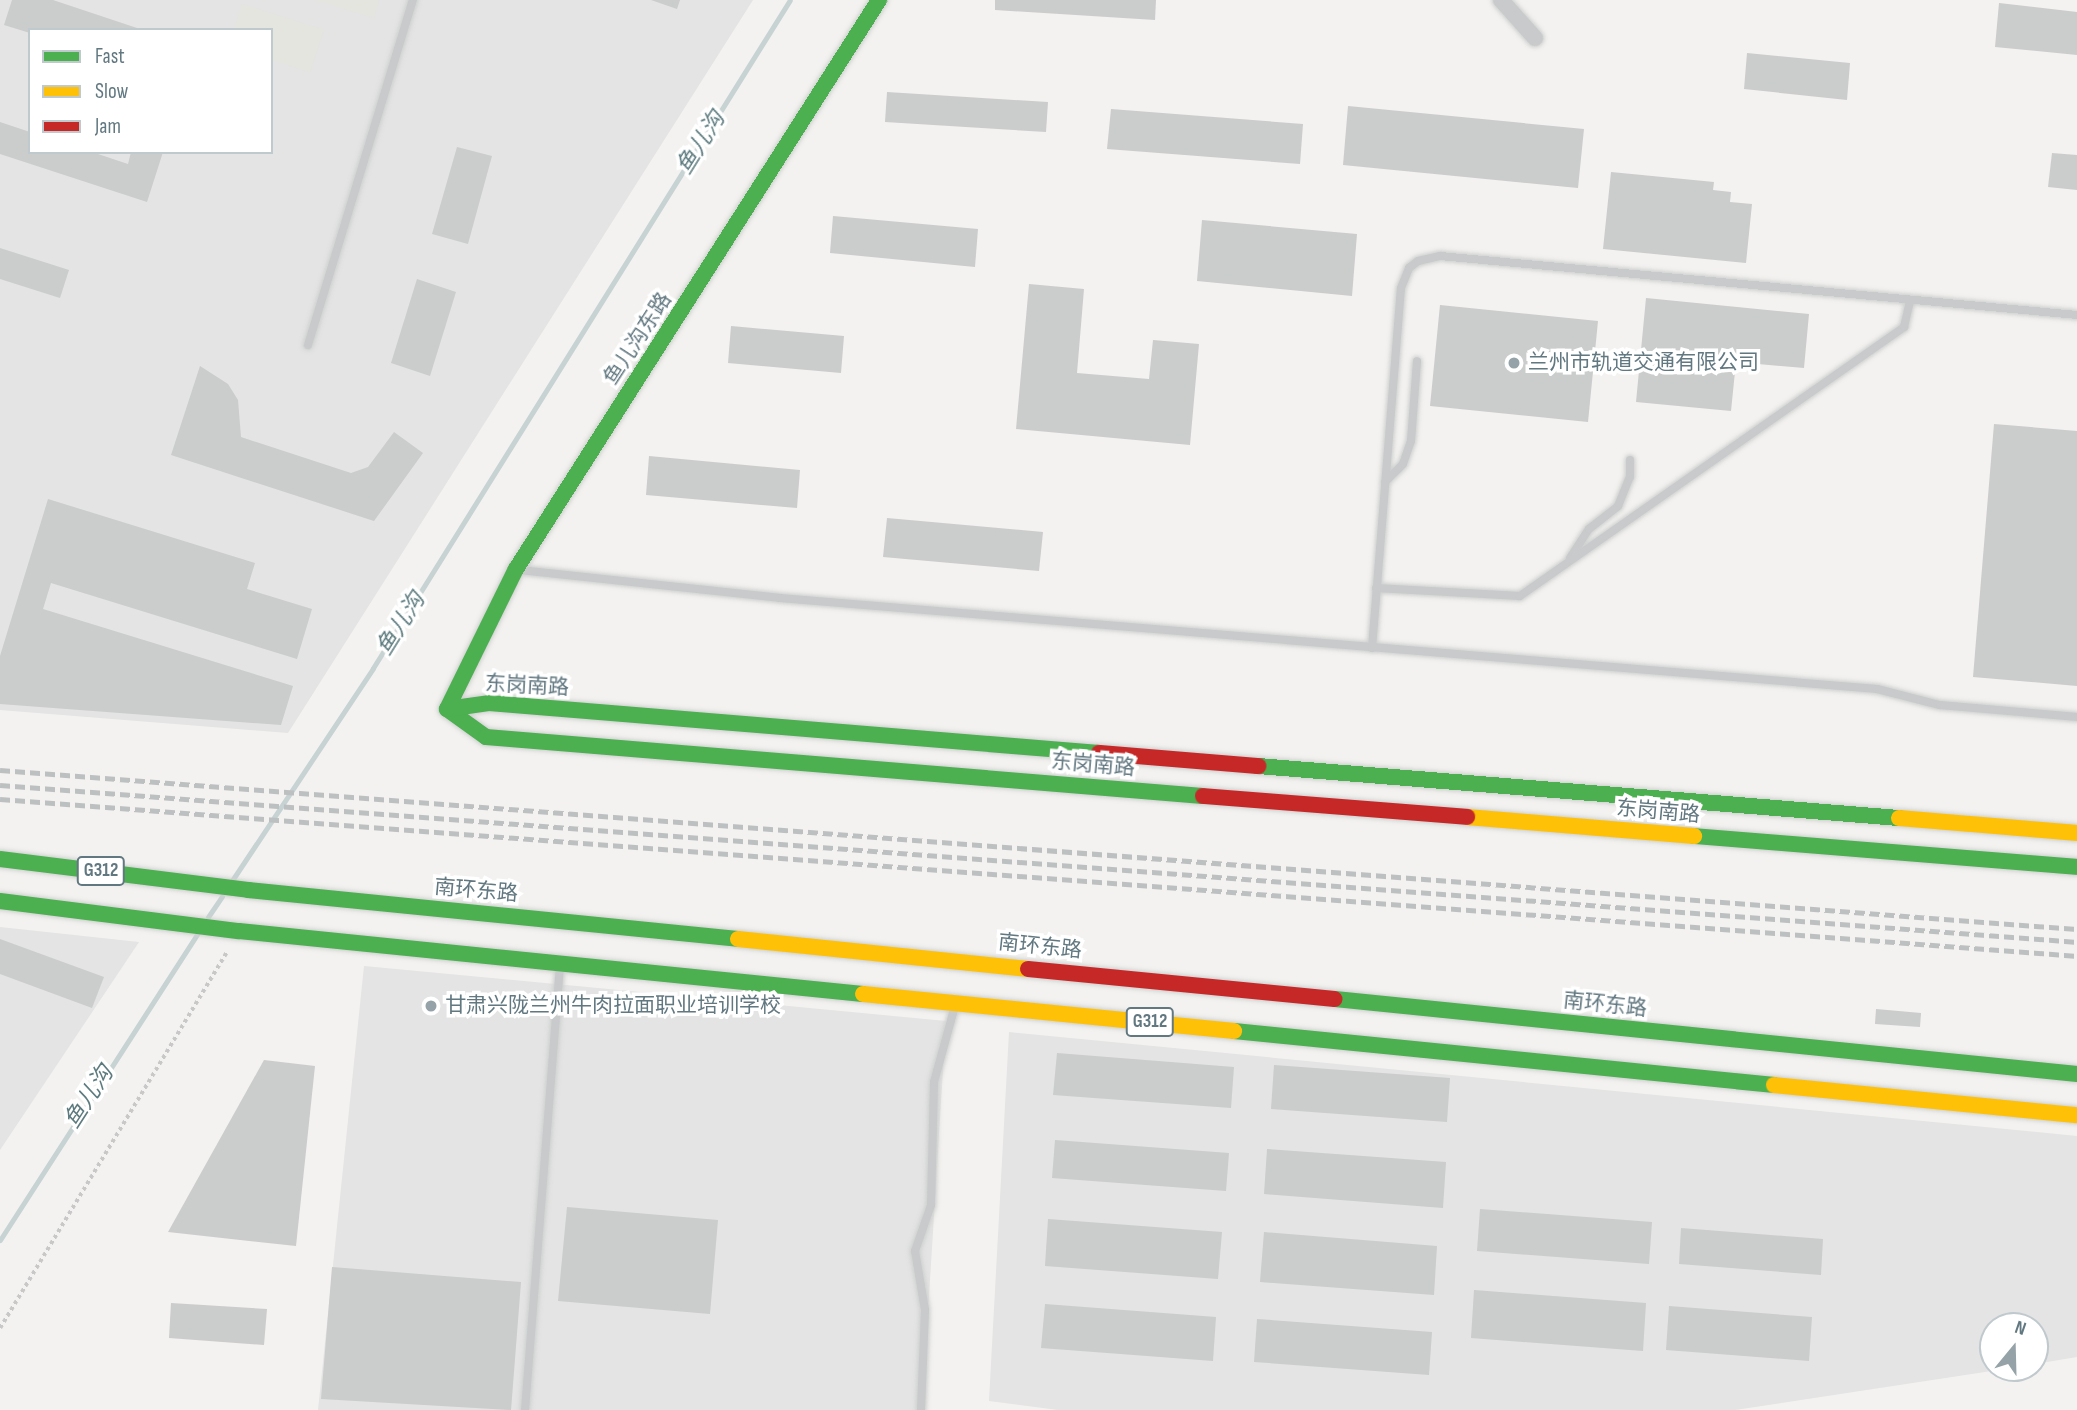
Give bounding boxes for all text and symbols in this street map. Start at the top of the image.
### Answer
legend [28,28,273,154]
text: Fast [95,44,125,69]
text: Slow [95,79,128,104]
water label: 鱼儿沟 [671,106,731,180]
text: Jam [95,114,121,139]
street label: 鱼儿沟东路 [599,288,677,390]
place label: 兰州市轨道交通有限公司 [1528,350,1759,376]
marker: 兰州市轨道交通有限公司 [1506,355,1522,371]
water label: 鱼儿沟 [371,587,431,661]
street label: 东岗南路 [484,671,570,701]
street label: 东岗南路 [1050,749,1136,781]
street label: 东岗南路 [1615,796,1701,828]
road number: G312 [76,856,126,886]
street label: 南环东路 [433,875,519,907]
street label: 南环东路 [997,930,1083,964]
street label: 南环东路 [1562,988,1648,1022]
place label: 甘肃兴陇兰州牛肉拉面职业培训学校 [445,993,781,1019]
marker: 甘肃兴陇兰州牛肉拉面职业培训学校 [423,998,439,1014]
road number: G312 [1126,1006,1174,1038]
water label: 鱼儿沟 [59,1061,119,1133]
north arrow [1979,1312,2049,1382]
text: N [2012,1316,2029,1341]

